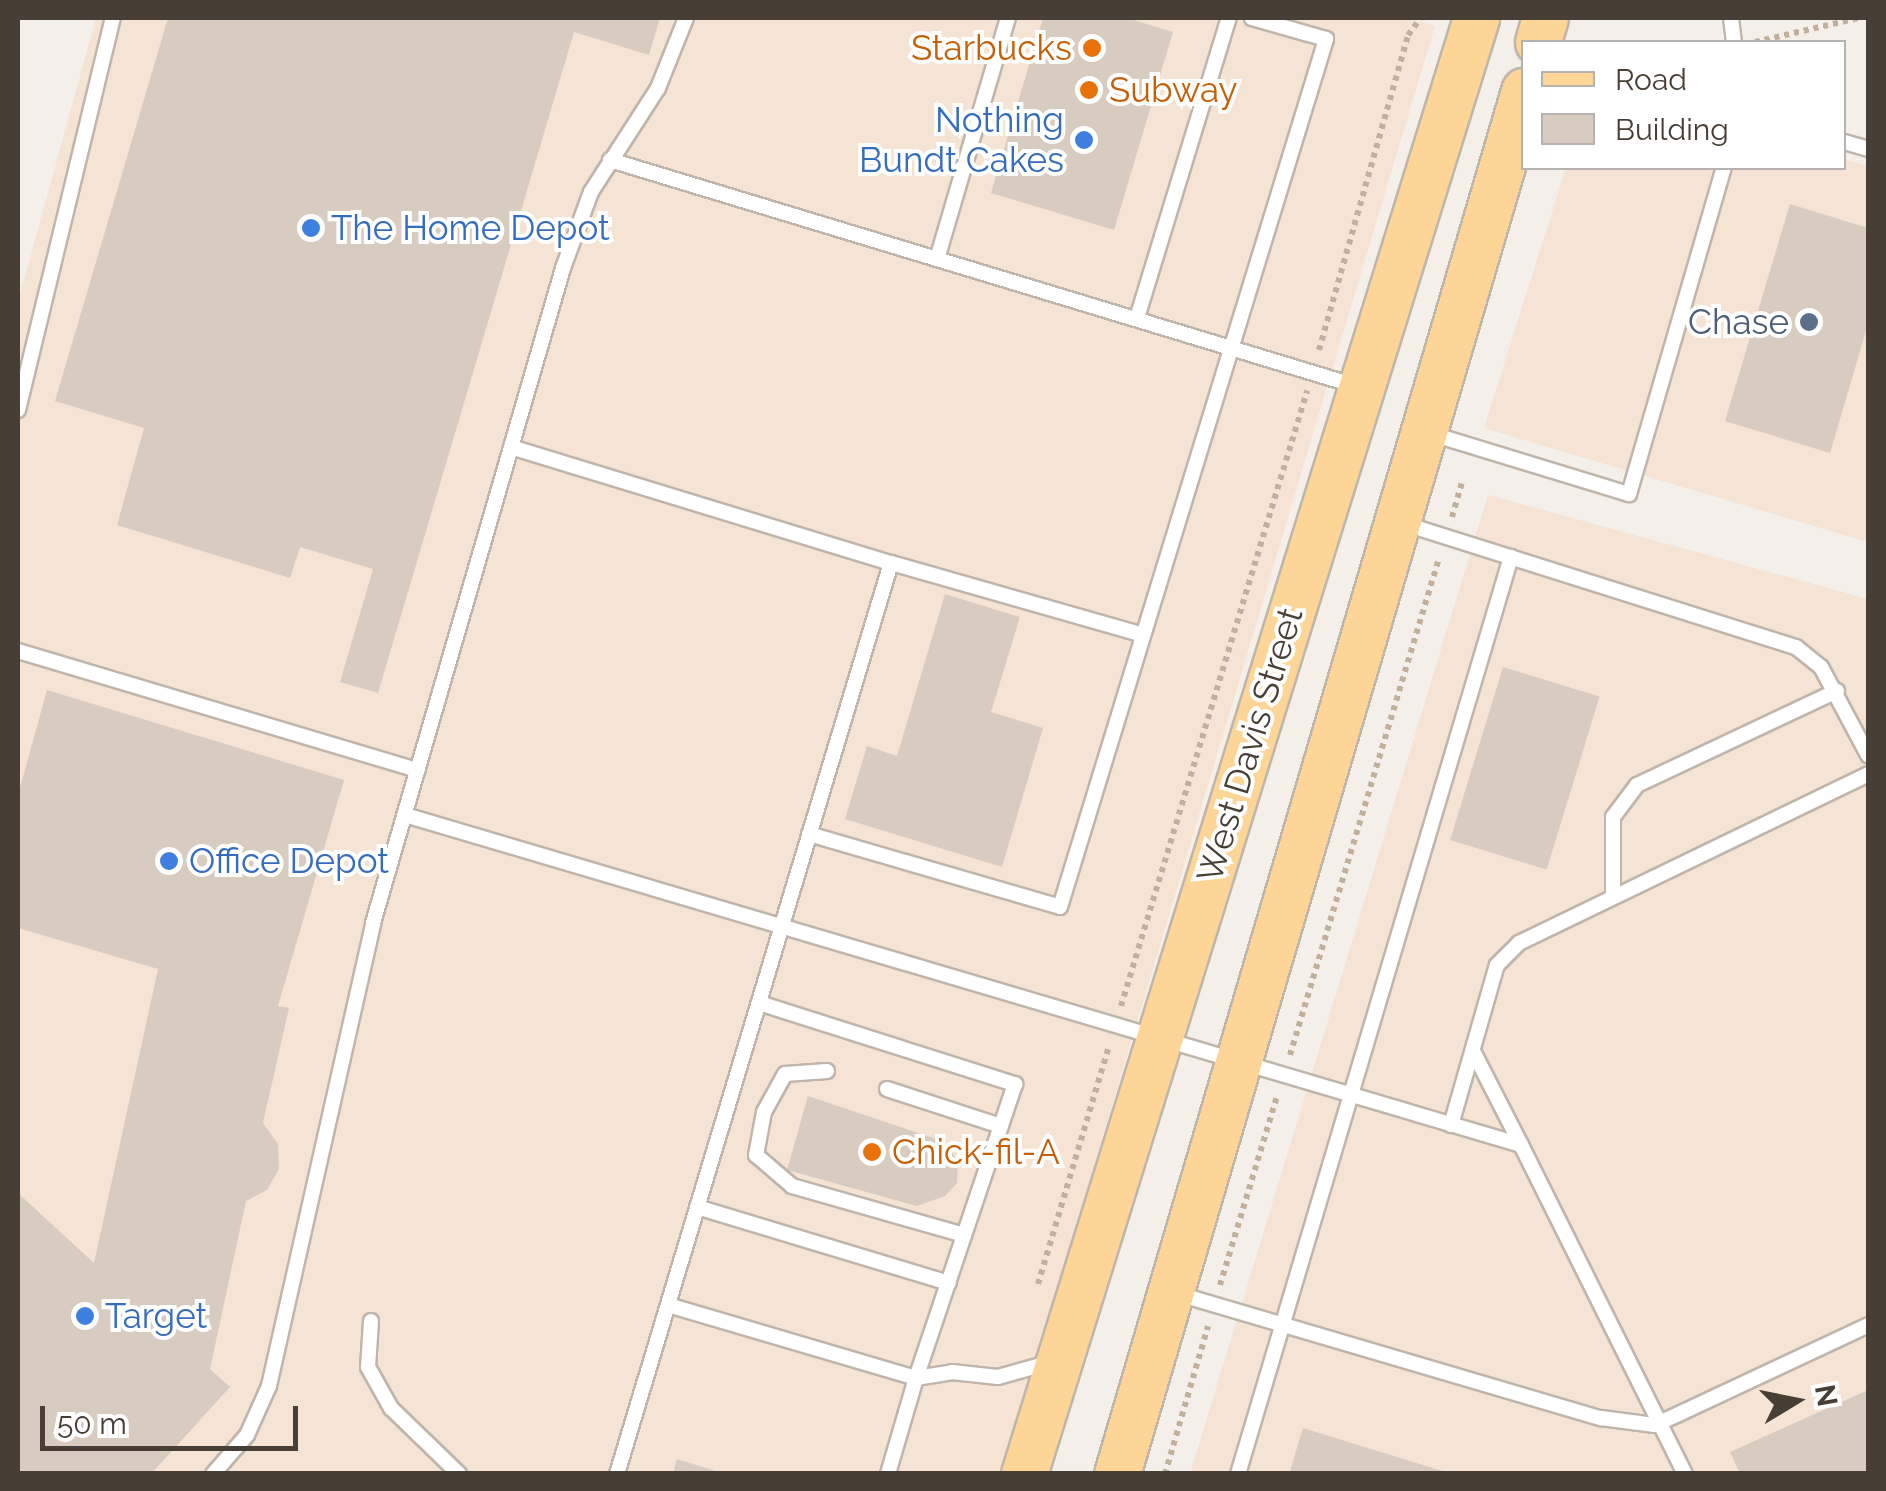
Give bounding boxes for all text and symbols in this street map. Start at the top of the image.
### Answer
place label: Starbucks [911,27,1072,69]
marker: Starbucks [1081,37,1103,59]
legend [1521,40,1846,170]
text: Road [1615,62,1687,97]
place label: Subway [1109,69,1238,111]
marker: Subway [1078,79,1100,101]
place label: Nothing Bundt Cakes [859,99,1064,181]
text: Building [1615,112,1729,147]
marker: Nothing Bundt Cakes [1073,129,1095,151]
place label: The Home Depot [331,207,610,249]
marker: The Home Depot [300,217,322,239]
place label: Chase [1688,301,1789,343]
marker: Chase [1798,311,1820,333]
street label: West Davis Street [1188,603,1312,887]
place label: Office Depot [189,840,389,882]
marker: Office Depot [158,850,180,872]
place label: Chick-fil-A [892,1131,1060,1173]
marker: Chick-fil-A [861,1141,883,1163]
place label: Target [105,1295,207,1337]
marker: Target [74,1305,96,1327]
north arrow [1746,1351,1846,1451]
text: N [1808,1382,1844,1409]
scale bar [45,1386,302,1448]
text: 50 m [57,1406,127,1441]

